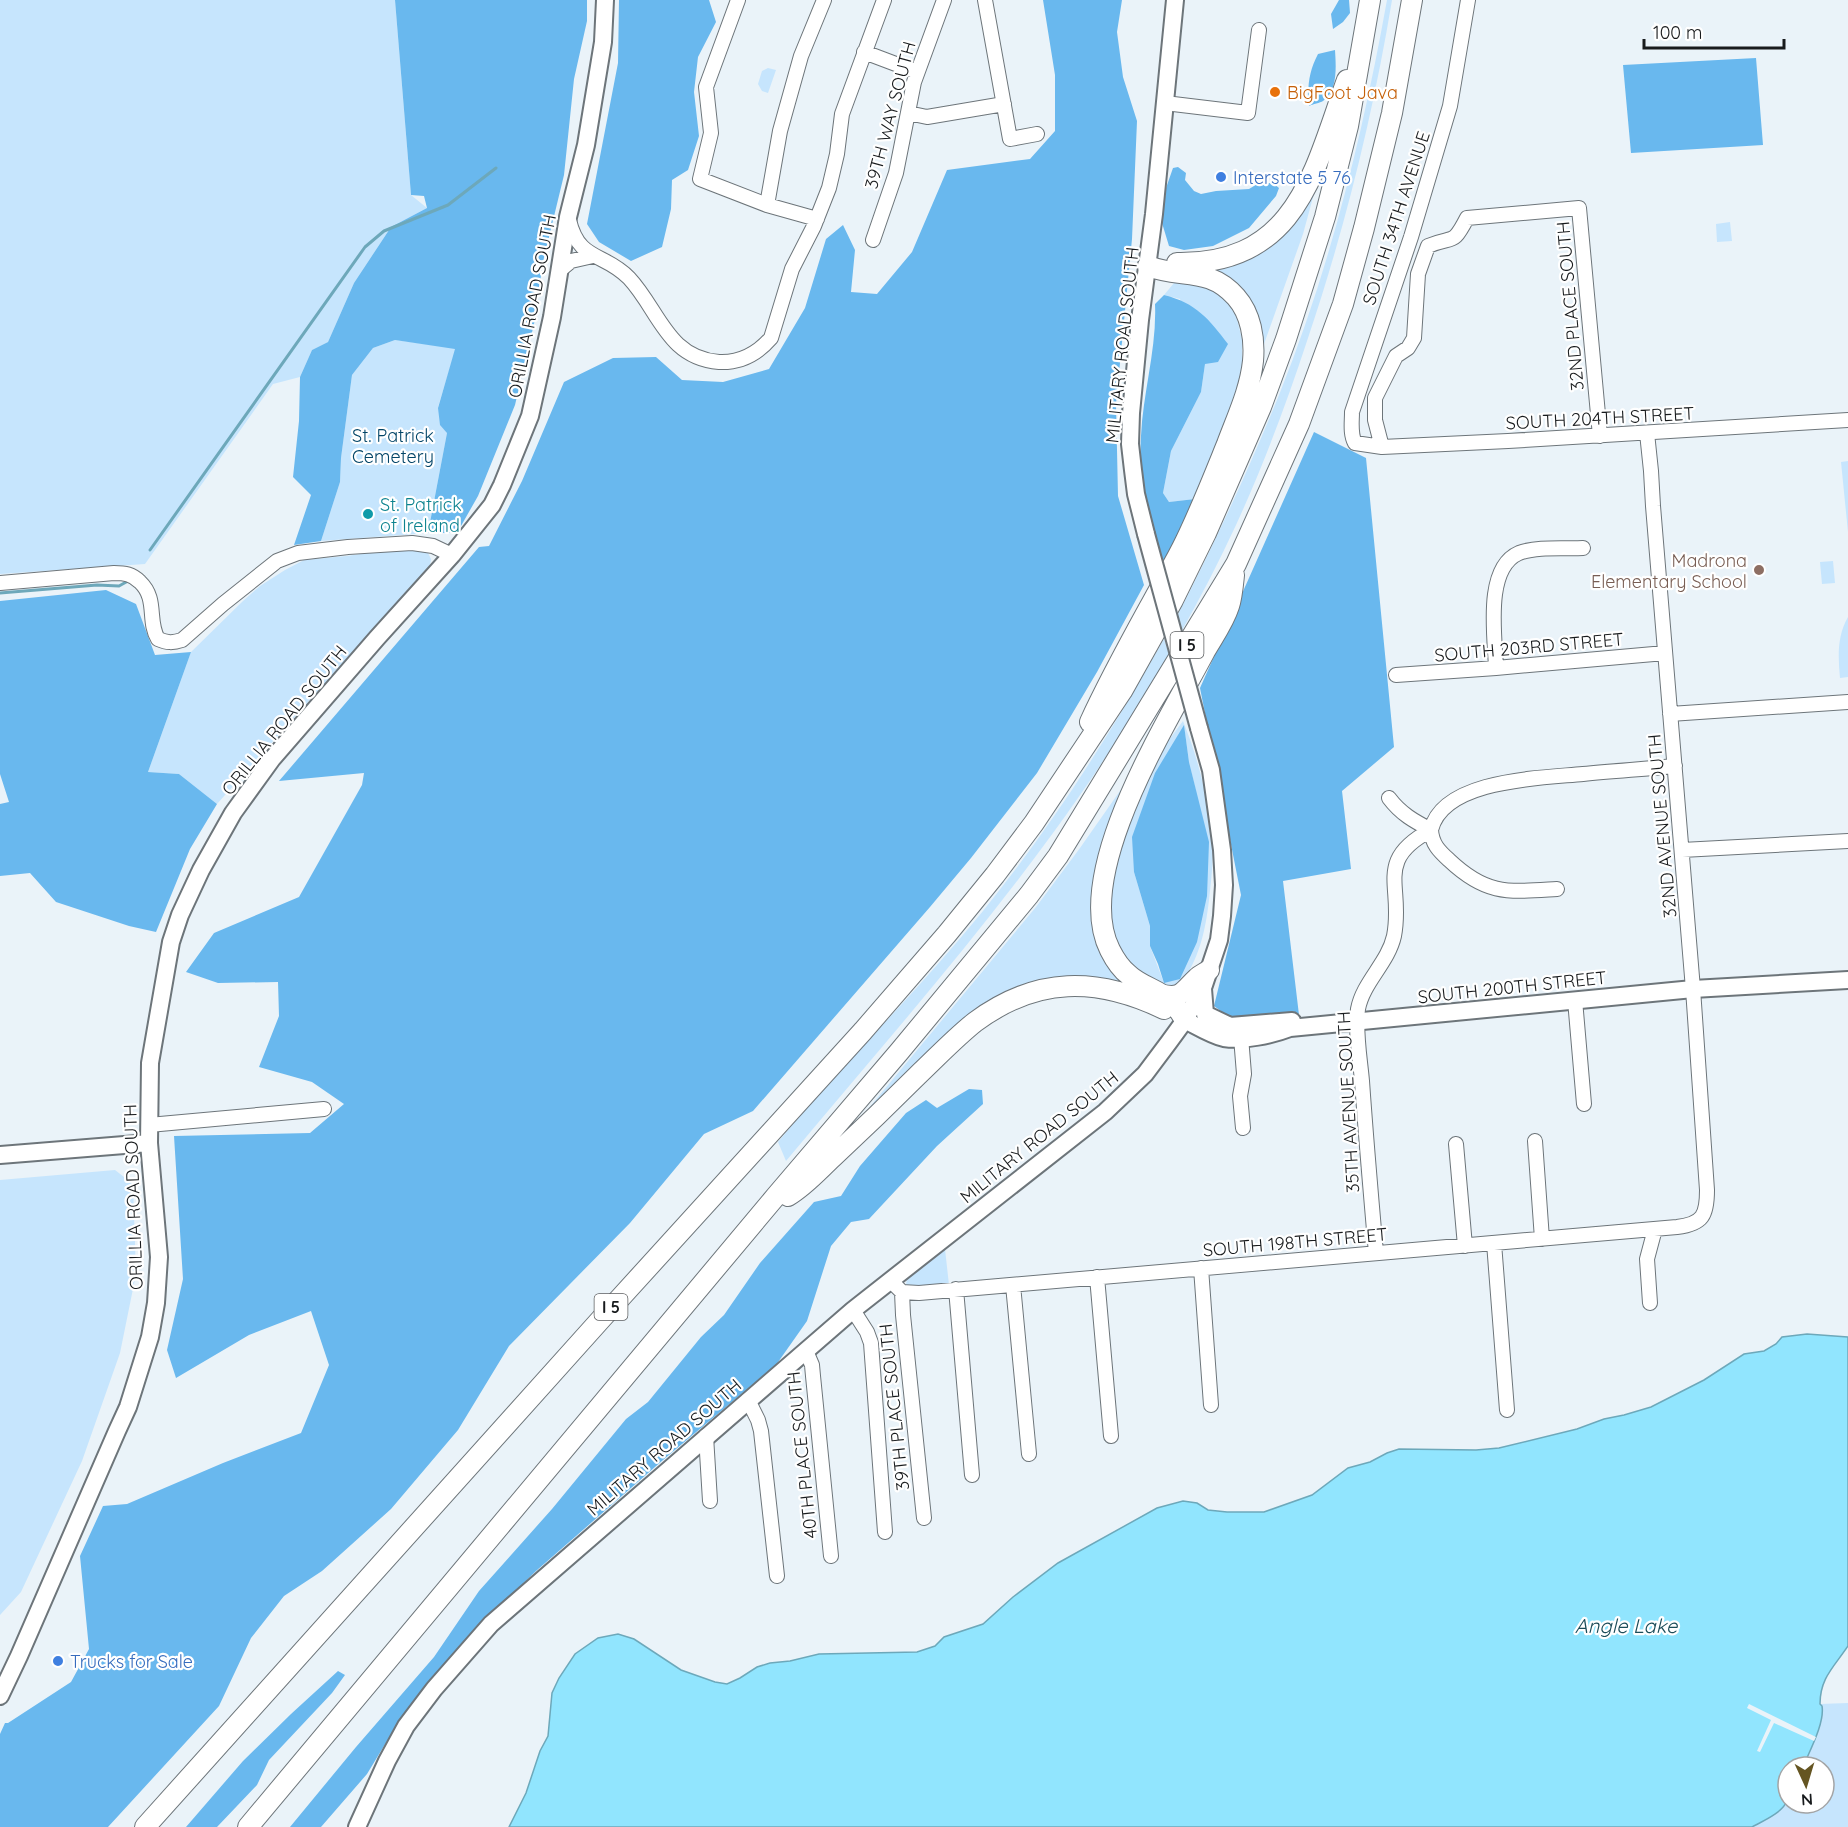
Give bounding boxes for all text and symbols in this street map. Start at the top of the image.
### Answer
scale bar [1644,12,1784,50]
text: 100 m [1653,21,1702,44]
street label: 39TH WAY SOUTH [859,39,921,191]
place label: BigFoot Java [1287,81,1398,104]
marker: BigFoot Java [1268,85,1282,99]
street label: SOUTH 34TH AVENUE [1357,128,1435,308]
place label: Interstate 5 76 [1233,166,1351,189]
marker: Interstate 5 76 [1214,170,1228,184]
street label: ORILLIA ROAD SOUTH [503,212,561,400]
street label: 32ND PLACE SOUTH [1551,220,1589,392]
street label: MILITARY ROAD SOUTH [1100,246,1144,444]
street label: SOUTH 204TH STREET [1505,402,1695,434]
park label: St. Patrick Cemetery [352,424,434,468]
place label: St. Patrick of Ireland [380,493,462,537]
marker: St. Patrick of Ireland [361,507,375,521]
place label: Madrona Elementary School [1591,549,1747,593]
marker: Madrona Elementary School [1752,563,1766,577]
street label: SOUTH 203RD STREET [1433,627,1625,667]
road number: I 5 [1170,632,1204,658]
street label: ORILLIA ROAD SOUTH [216,640,352,800]
street label: 32ND AVENUE SOUTH [1643,733,1681,919]
street label: SOUTH 200TH STREET [1416,966,1608,1008]
street label: 35TH AVENUE SOUTH [1332,1011,1364,1193]
street label: MILITARY ROAD SOUTH [955,1066,1123,1208]
street label: ORILLIA ROAD SOUTH [118,1104,148,1290]
street label: SOUTH 198TH STREET [1202,1222,1388,1262]
road number: I 5 [594,1294,628,1320]
street label: 39TH PLACE SOUTH [874,1322,914,1492]
street label: 40TH PLACE SOUTH [782,1370,822,1540]
street label: MILITARY ROAD SOUTH [582,1374,746,1520]
water label: Angle Lake [1575,1613,1678,1638]
place label: Trucks for Sale [70,1650,193,1673]
marker: Trucks for Sale [51,1654,65,1668]
north arrow [1776,1755,1836,1815]
text: N [1800,1790,1814,1810]

